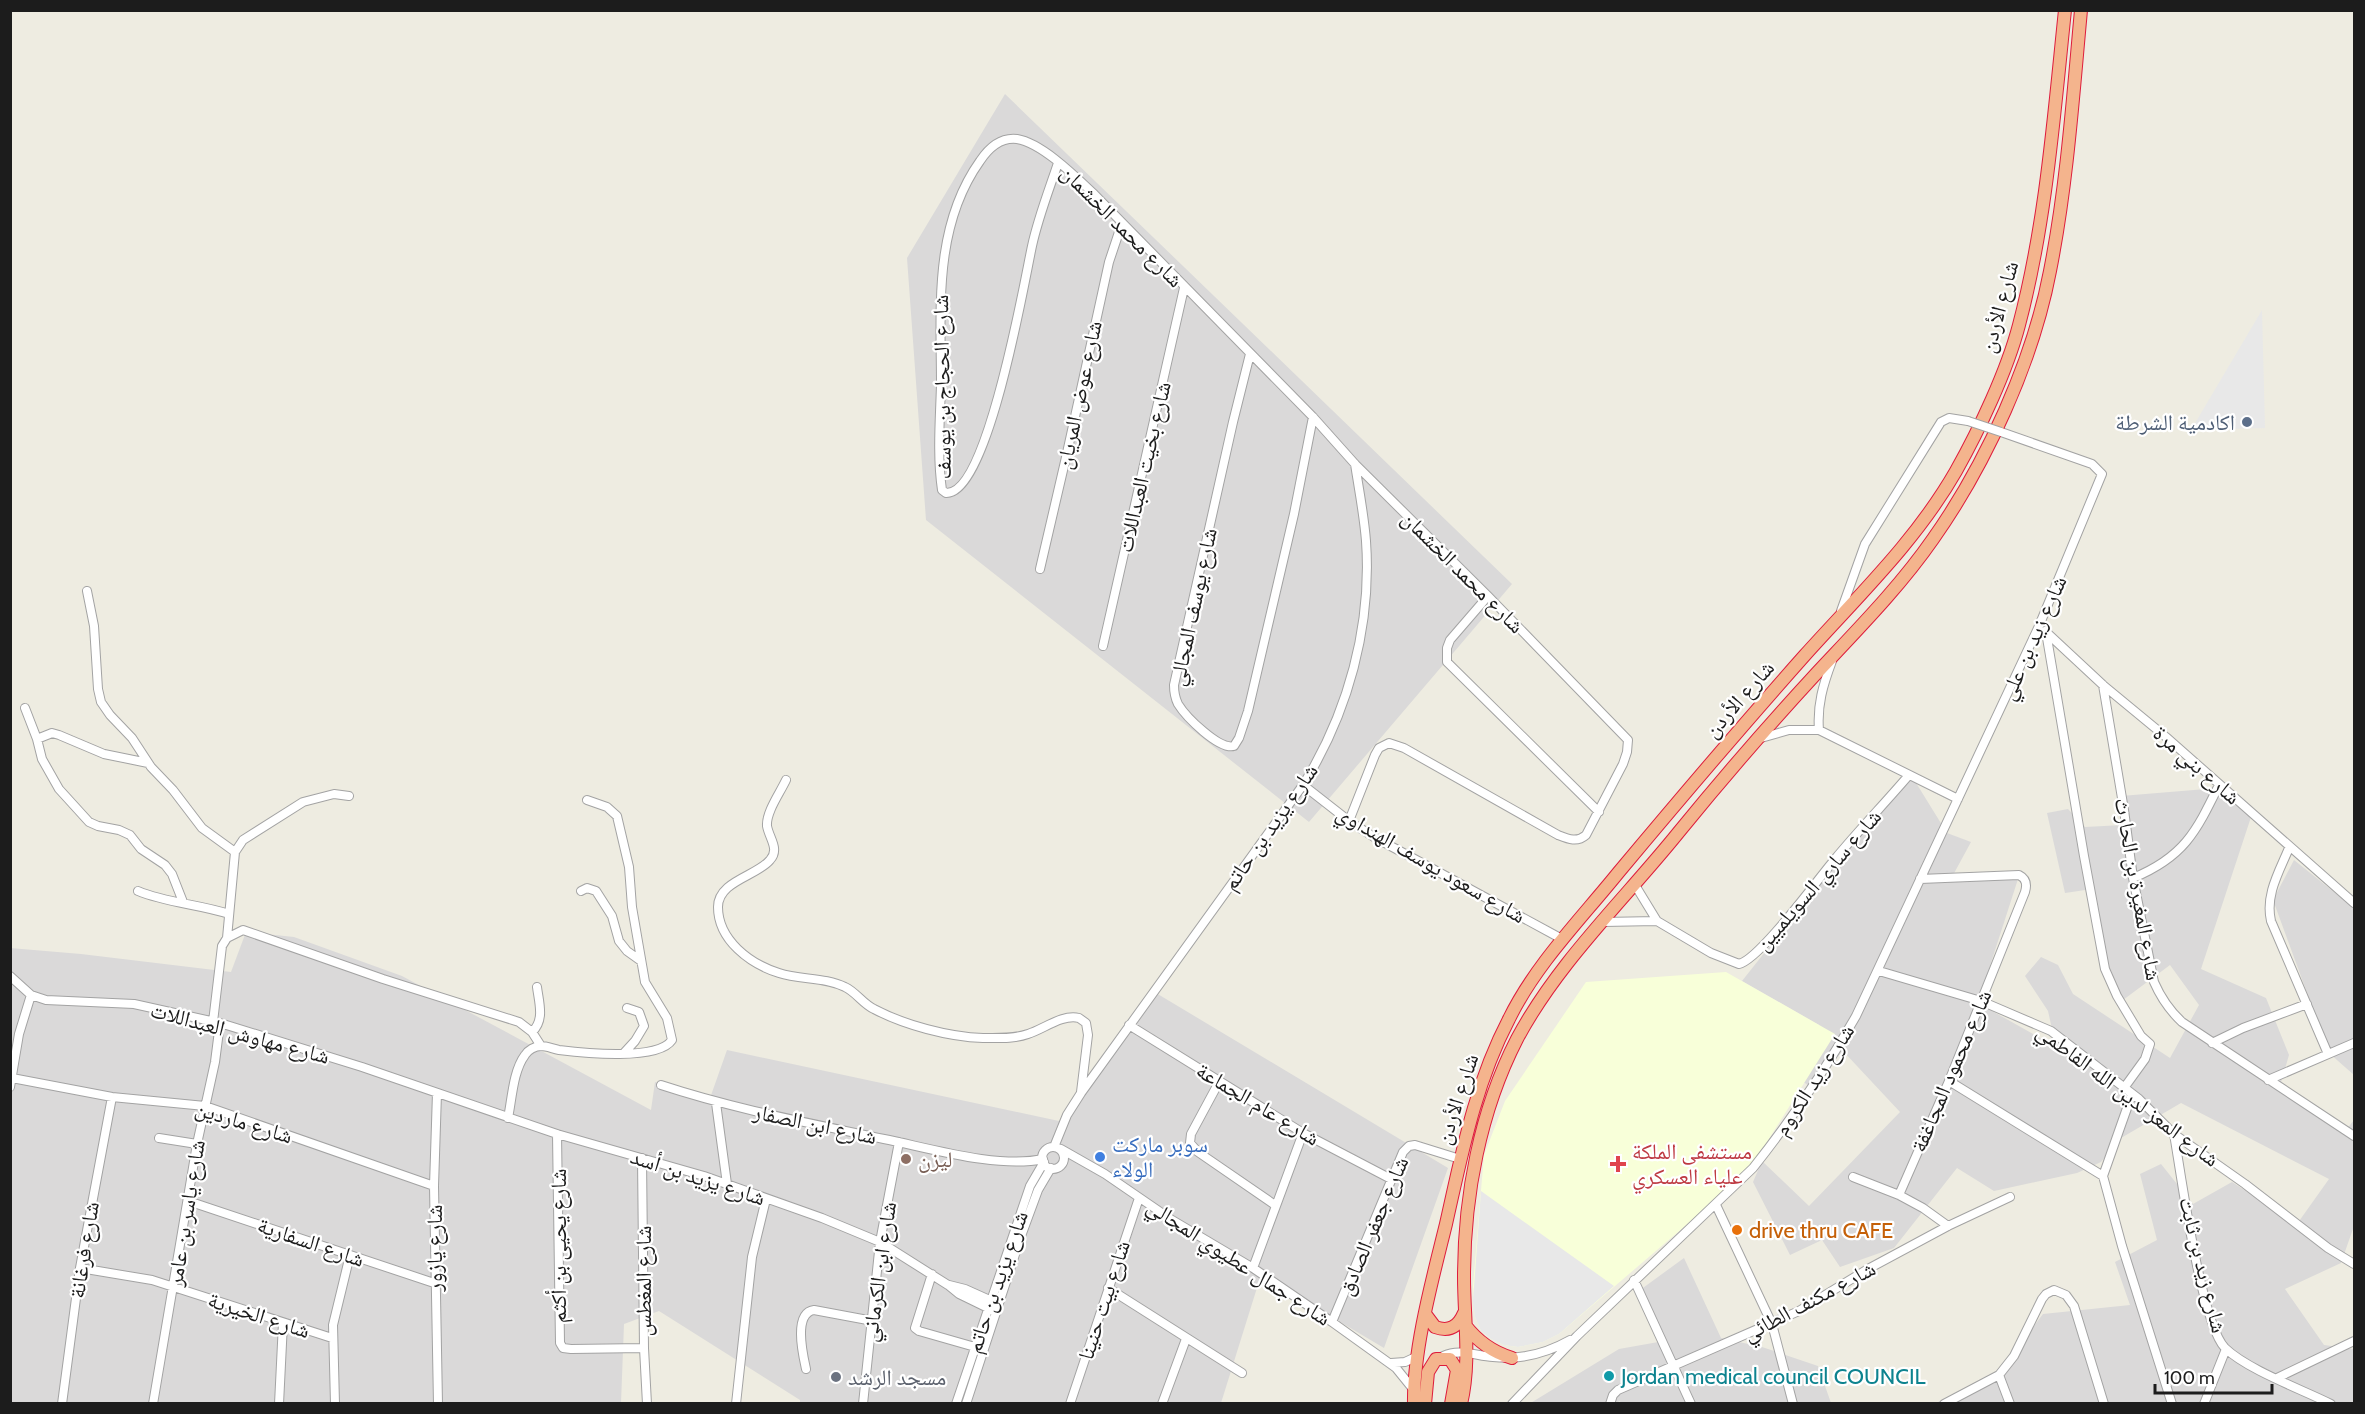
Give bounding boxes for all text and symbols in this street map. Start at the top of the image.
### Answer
street label: شارع محمد الخشمان [1055,159,1189,293]
street label: شارع الأردن [1974,258,2024,356]
street label: شارع الحجاج بن يوسف [927,294,957,480]
street label: شارع عوض المريان [1050,318,1108,472]
street label: شارع بخيت العبداللات [1111,379,1177,555]
place label: اكادمية الشرطة [2115,409,2235,436]
marker: اكادمية الشرطة [2240,415,2254,429]
street label: شارع محمد الخشمان [1396,505,1530,639]
street label: شارع يوسف المجالي [1163,525,1226,689]
street label: شارع زيد بن علي [1993,571,2076,706]
street label: شارع الأردن [1698,655,1780,743]
street label: شارع بني مرة [2145,720,2246,813]
street label: شارع يزيد بن حاتم [1216,758,1325,896]
street label: شارع المغيرة بن الحارث [2109,796,2167,982]
street label: شارع سعود يوسف الهنداوي [1330,799,1531,932]
street label: شارع ساري السويلميين [1749,803,1890,959]
street label: شارع محمود المجاغفة [1905,986,1997,1156]
street label: شارع مهاوش العبداللات [147,996,333,1070]
street label: شارع المعز لدين الله الفاطمي [2029,1017,2225,1175]
street label: شارع زيد الكروم [1768,1019,1861,1142]
street label: شارع الأردن [1430,1050,1484,1148]
street label: شارع عام الجماعة [1191,1057,1325,1152]
street label: شارع ماردين [192,1094,296,1150]
street label: شارع ابن الصفار [750,1098,879,1150]
place label: سوبر ماركت الولاء [1112,1131,1208,1183]
street label: شارع ياسر بن عامر [161,1138,211,1289]
place label: مستشفى الملكة علياء العسكري [1632,1138,1752,1193]
street label: شارع يزيد بن أسد [627,1143,769,1211]
place label: ليزن [918,1146,952,1173]
marker: سوبر ماركت الولاء [1093,1150,1107,1164]
marker: ليزن [899,1152,913,1166]
street label: شارع جعفر الصادق [1332,1153,1414,1299]
marker: مستشفى الملكة علياء العسكري [1609,1155,1627,1173]
street label: شارع يحيى بن أكثم [545,1169,573,1323]
street label: شارع جمال عطيوي المجالي [1140,1192,1336,1335]
street label: شارع زيد بن ثابت [2173,1194,2233,1336]
street label: شارع فرغانة [63,1200,105,1300]
street label: شارع ابن الكرماني [856,1200,906,1344]
street label: شارع يازور [421,1204,448,1293]
street label: شارع يزيد بن حاتم [960,1207,1035,1357]
street label: شارع السفارية [254,1211,368,1273]
place label: drive thru CAFE [1749,1217,1893,1244]
marker: drive thru CAFE [1730,1223,1744,1237]
street label: شارع المغطس [630,1225,657,1337]
street label: شارع بيت حنينا [1072,1237,1136,1363]
street label: شارع مكنف الطائي [1738,1255,1882,1351]
street label: شارع الخيرية [205,1286,313,1344]
scale bar [2155,1357,2272,1395]
place label: Jordan medical council COUNCIL [1620,1363,1926,1390]
place label: مسجد الرشد [848,1364,946,1391]
text: 100 m [2164,1367,2215,1389]
marker: Jordan medical council COUNCIL [1602,1369,1616,1383]
marker: مسجد الرشد [829,1370,843,1384]

